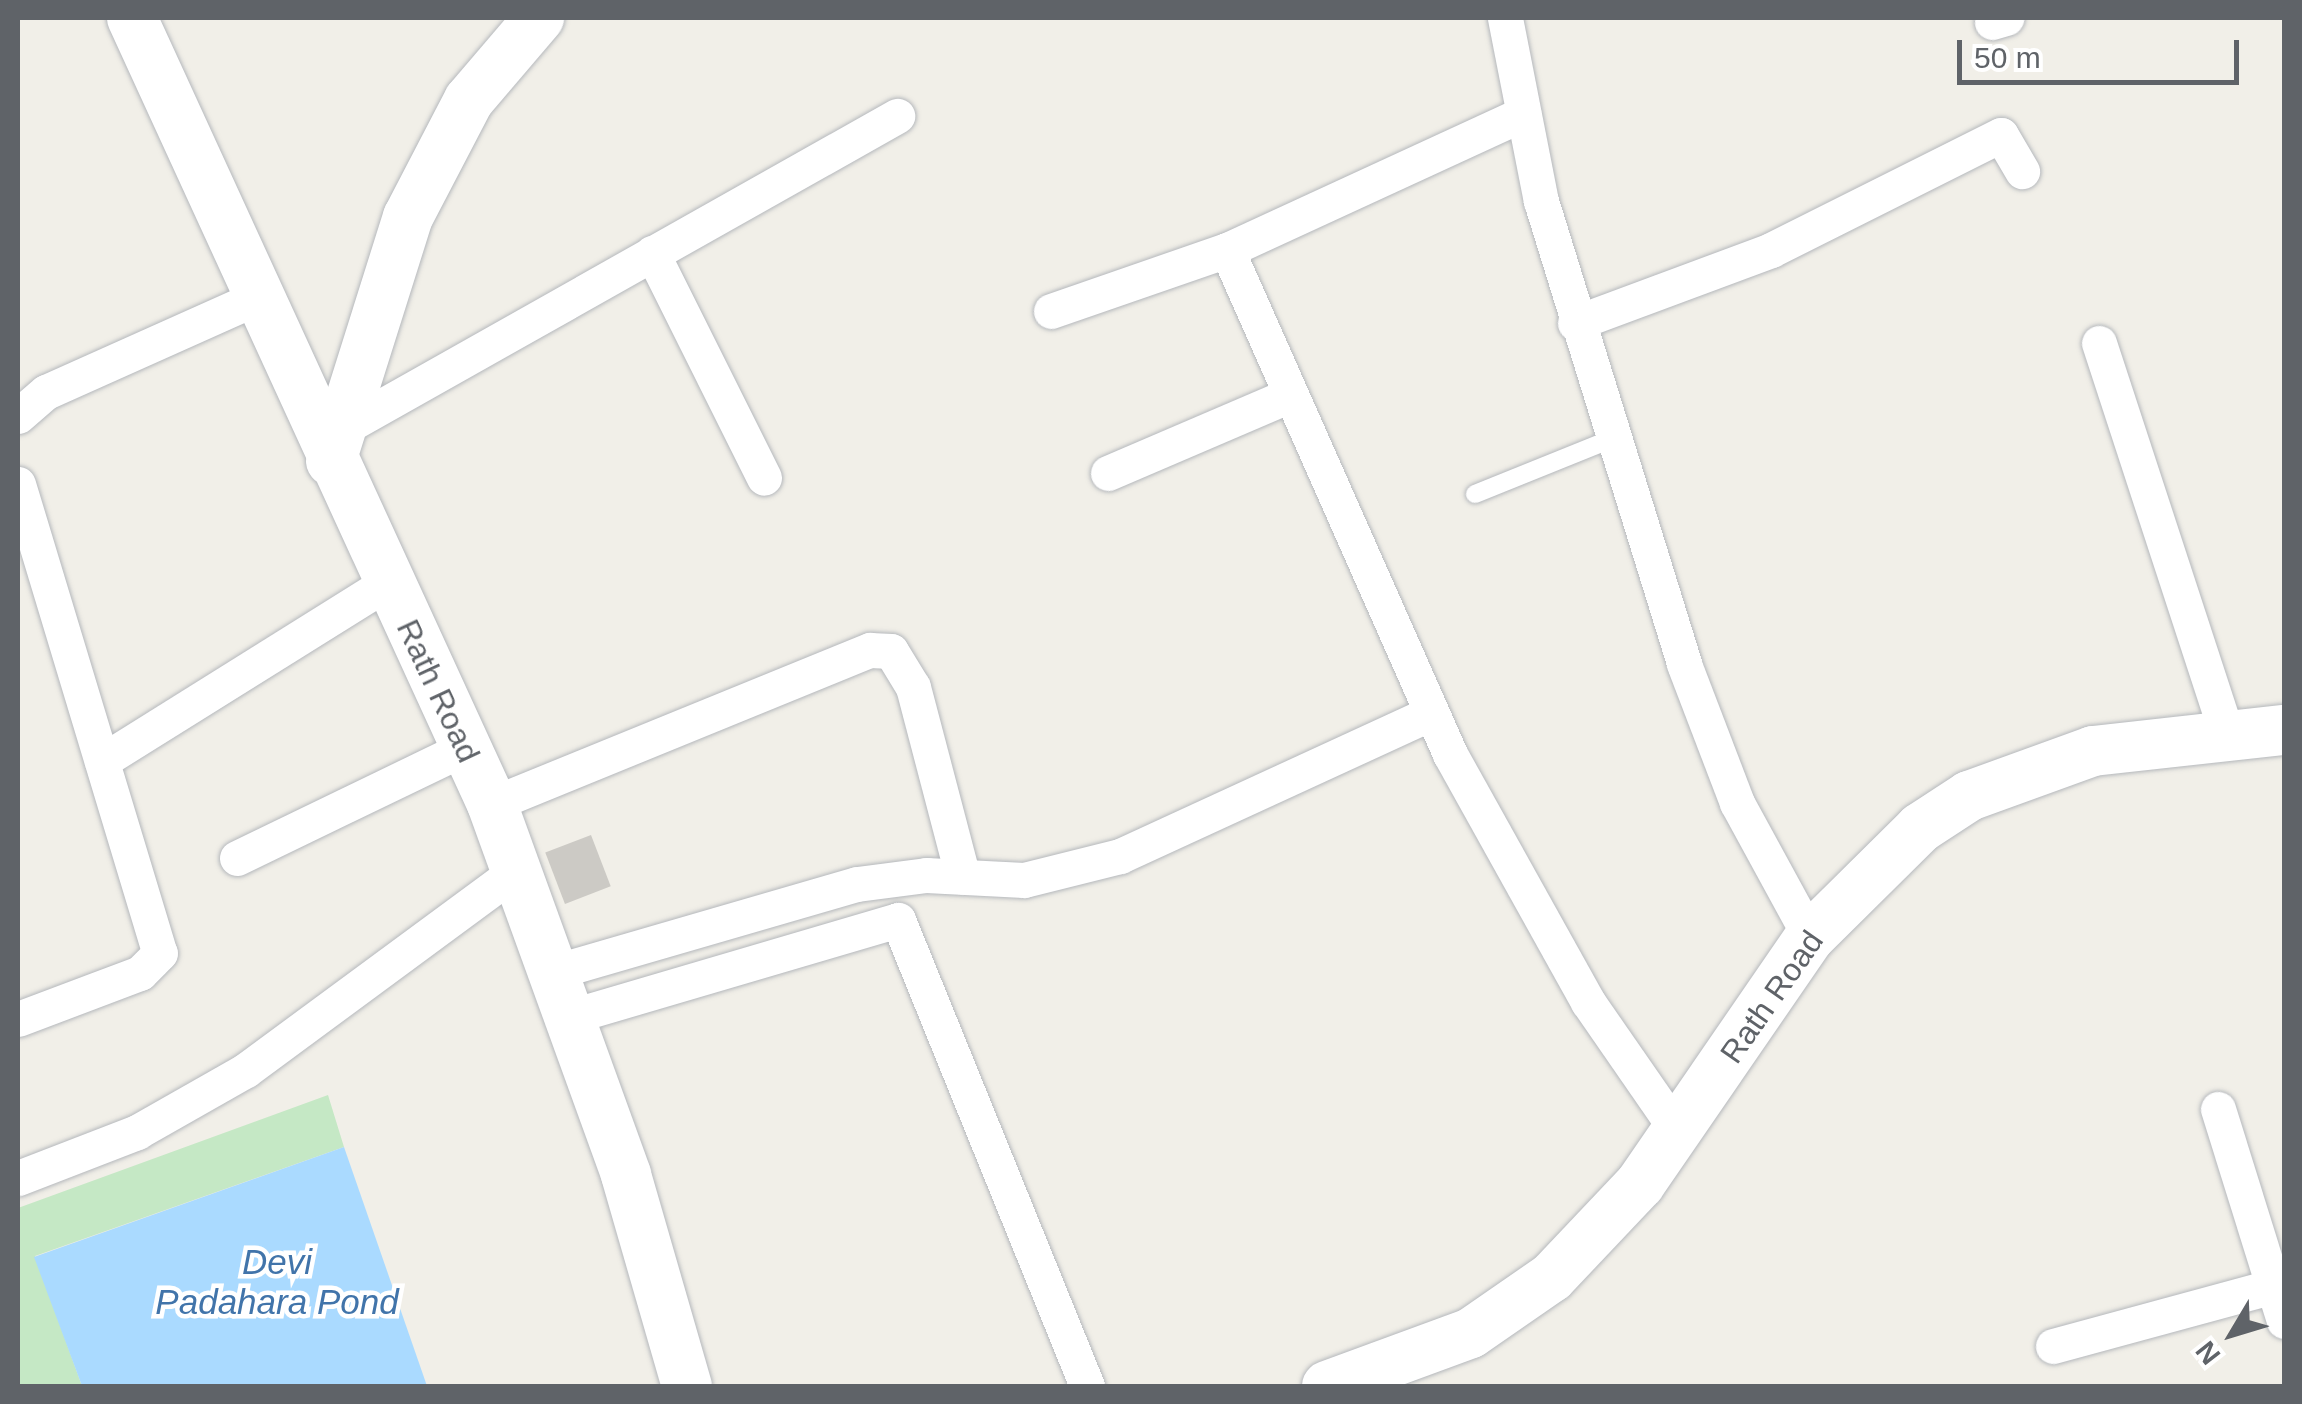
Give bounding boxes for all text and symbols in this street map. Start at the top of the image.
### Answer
scale bar [1962,20,2244,82]
text: 50 m [1974,41,2041,74]
street label: Rath Road [388,614,488,768]
street label: Rath Road [1712,923,1832,1071]
water label: Devi Padahara Pond [155,1241,399,1323]
north arrow [2182,1284,2282,1384]
text: N [2190,1335,2226,1370]

